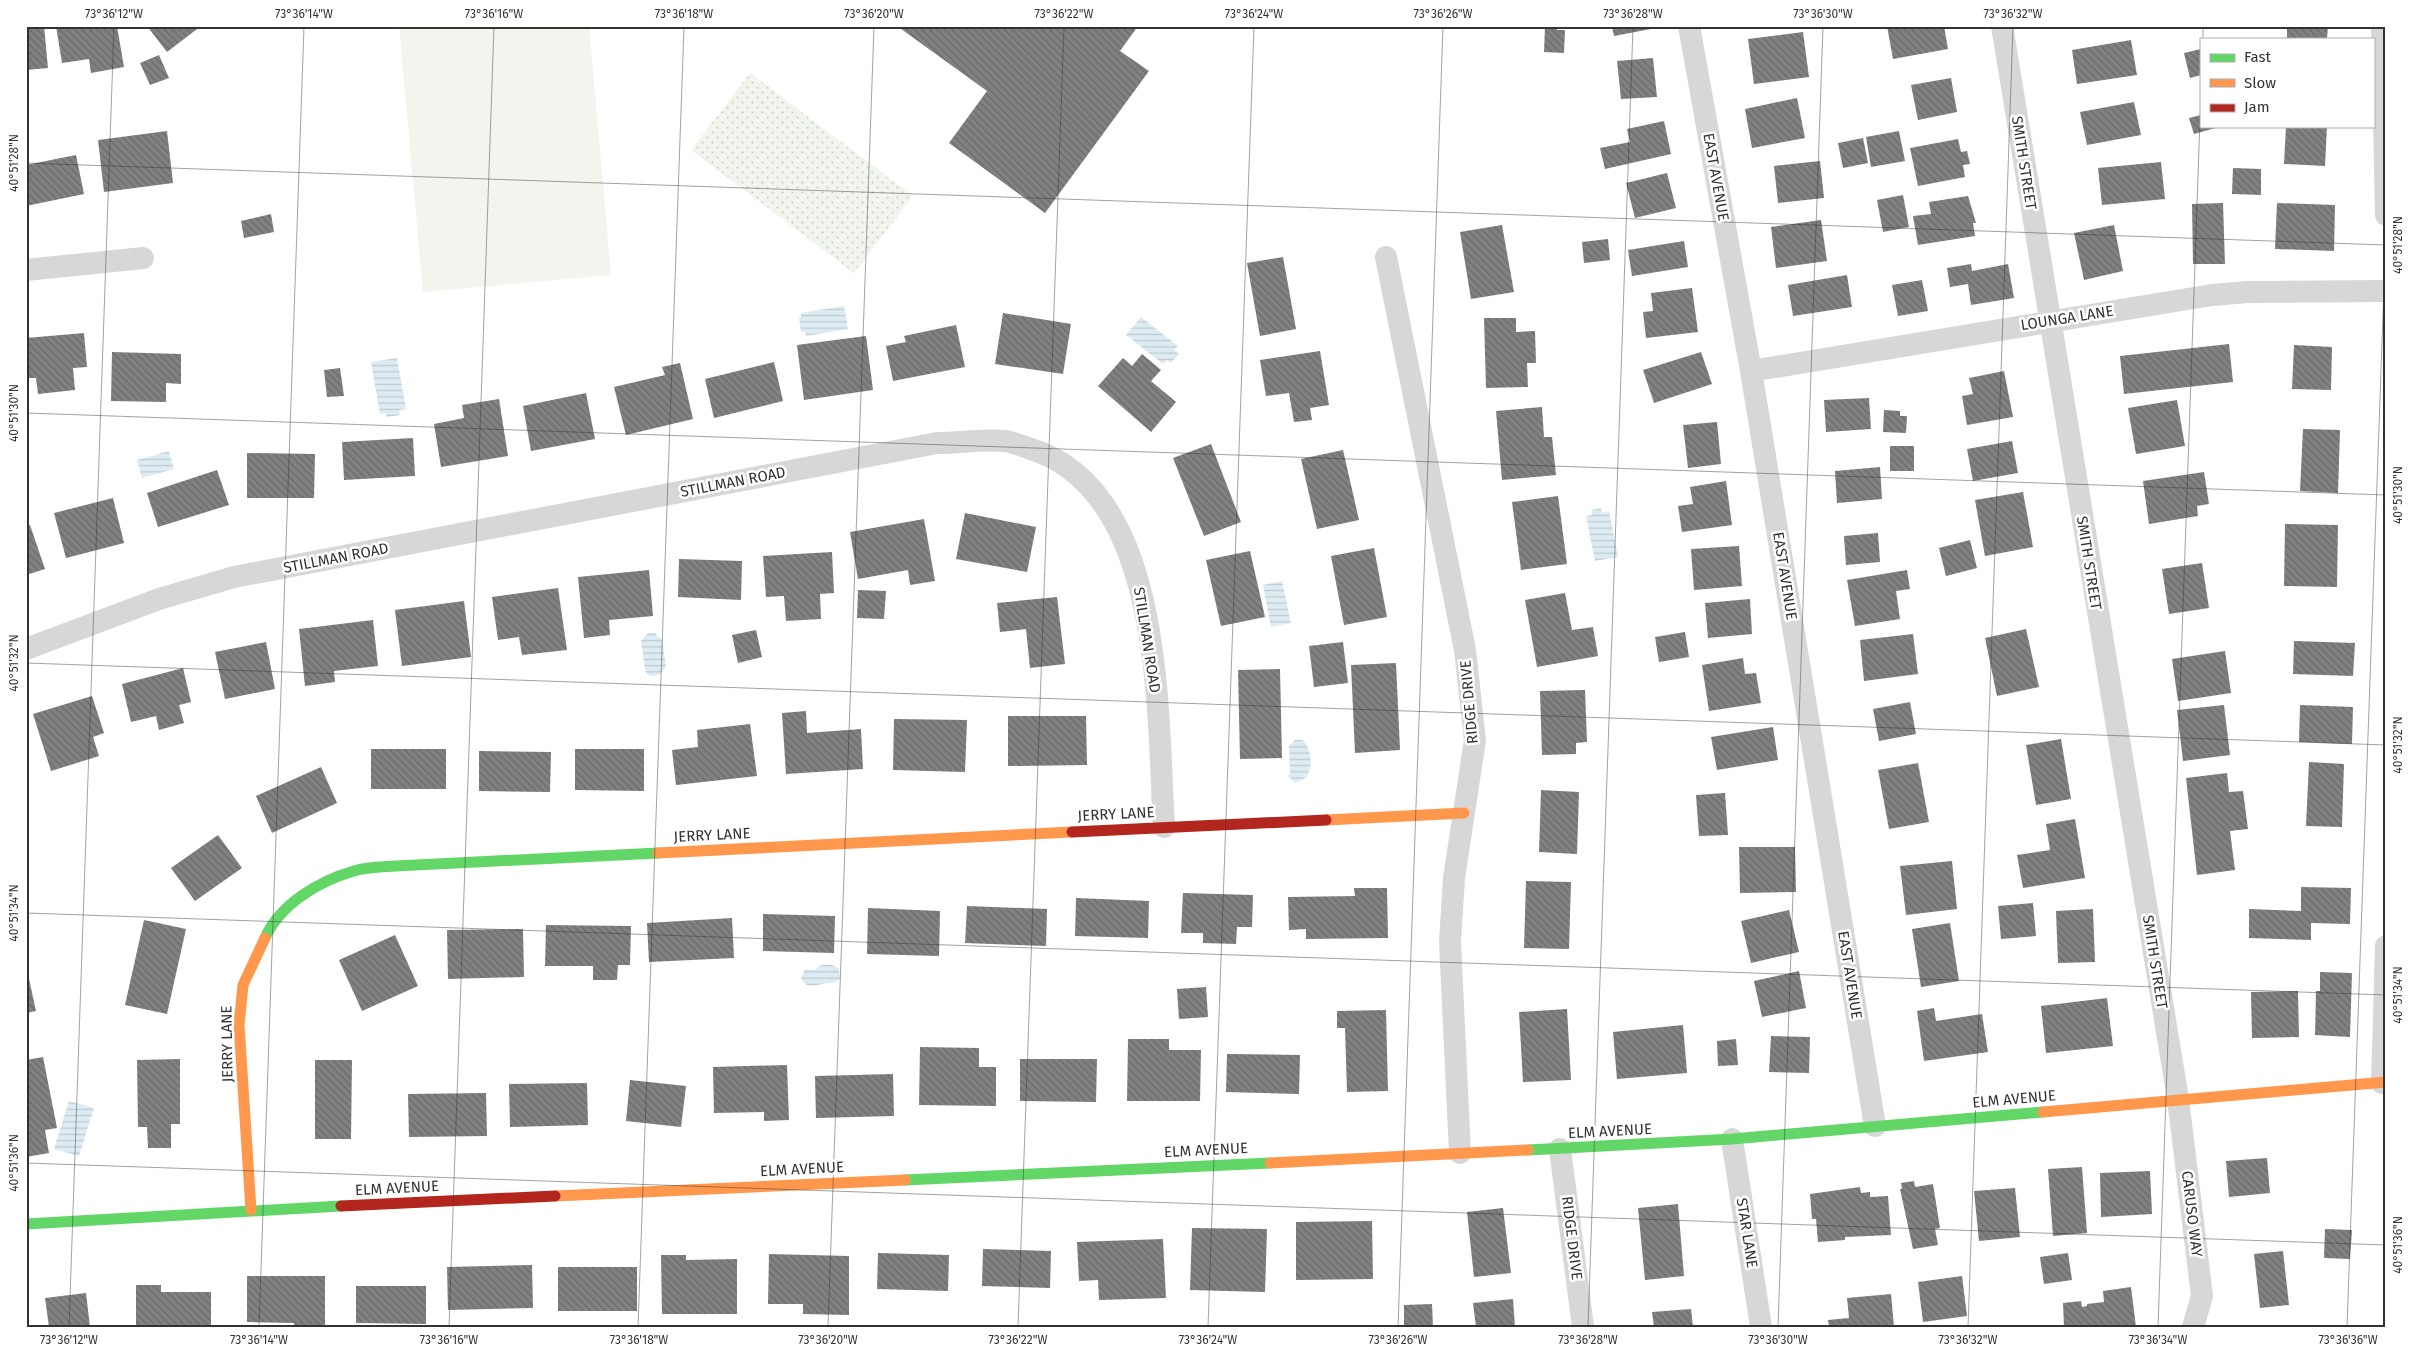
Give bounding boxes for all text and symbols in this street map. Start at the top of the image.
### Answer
text: 73°36'12"W [85,7,143,21]
text: 73°36'14"W [275,7,333,21]
text: 73°36'16"W [465,7,523,21]
text: 73°36'18"W [655,7,713,21]
text: 73°36'20"W [844,7,904,21]
text: 73°36'22"W [1035,7,1093,21]
text: 73°36'24"W [1225,7,1283,21]
text: 73°36'26"W [1413,7,1473,21]
text: 73°36'28"W [1603,7,1663,21]
text: 73°36'30"W [1793,7,1853,21]
text: 73°36'32"W [1984,7,2042,21]
legend [2200,38,2374,128]
text: Fast [2244,48,2271,66]
text: Slow [2244,74,2276,92]
text: Jam [2244,98,2270,116]
street label: SMITH STREET [2008,115,2040,211]
street label: EAST AVENUE [1699,132,1733,222]
text: 40°51'28"N [7,134,21,192]
text: 40°51'28"N [2391,216,2405,274]
street label: LOUNGA LANE [2019,302,2115,334]
text: 40°51'30"N [7,384,21,442]
street label: STILLMAN ROAD [679,463,787,501]
text: 40°51'30"N [2391,466,2405,524]
street label: SMITH STREET [2073,515,2105,611]
street label: EAST AVENUE [1769,531,1801,621]
street label: STILLMAN ROAD [282,539,390,577]
street label: STILLMAN ROAD [1130,586,1164,694]
text: 40°51'32"N [7,634,21,692]
street label: RIDGE DRIVE [1456,659,1482,745]
text: 40°51'32"N [2391,716,2405,774]
street label: JERRY LANE [1077,803,1155,825]
street label: JERRY LANE [673,824,751,846]
text: 40°51'34"N [7,884,21,942]
street label: SMITH STREET [2139,914,2171,1010]
street label: EAST AVENUE [1834,930,1866,1020]
text: 40°51'34"N [2391,966,2405,1024]
street label: JERRY LANE [217,1005,237,1083]
street label: ELM AVENUE [1971,1086,2057,1112]
street label: ELM AVENUE [1568,1120,1652,1142]
text: 40°51'36"N [7,1134,21,1192]
street label: ELM AVENUE [1164,1139,1248,1161]
street label: ELM AVENUE [760,1158,844,1180]
street label: CARUSO WAY [2178,1170,2206,1259]
street label: ELM AVENUE [355,1177,439,1199]
street label: RIDGE DRIVE [1558,1195,1586,1281]
street label: STAR LANE [1733,1197,1761,1269]
text: 40°51'36"N [2391,1216,2405,1274]
text: 73°36'12"W [40,1333,98,1347]
text: 73°36'14"W [230,1333,288,1347]
text: 73°36'16"W [420,1333,478,1347]
text: 73°36'18"W [610,1333,668,1347]
text: 73°36'20"W [798,1333,858,1347]
text: 73°36'22"W [989,1333,1047,1347]
text: 73°36'24"W [1179,1333,1237,1347]
text: 73°36'26"W [1368,1333,1428,1347]
text: 73°36'28"W [1558,1333,1618,1347]
text: 73°36'30"W [1748,1333,1808,1347]
text: 73°36'32"W [1939,1333,1997,1347]
text: 73°36'34"W [2129,1333,2187,1347]
text: 73°36'36"W [2318,1333,2378,1347]

